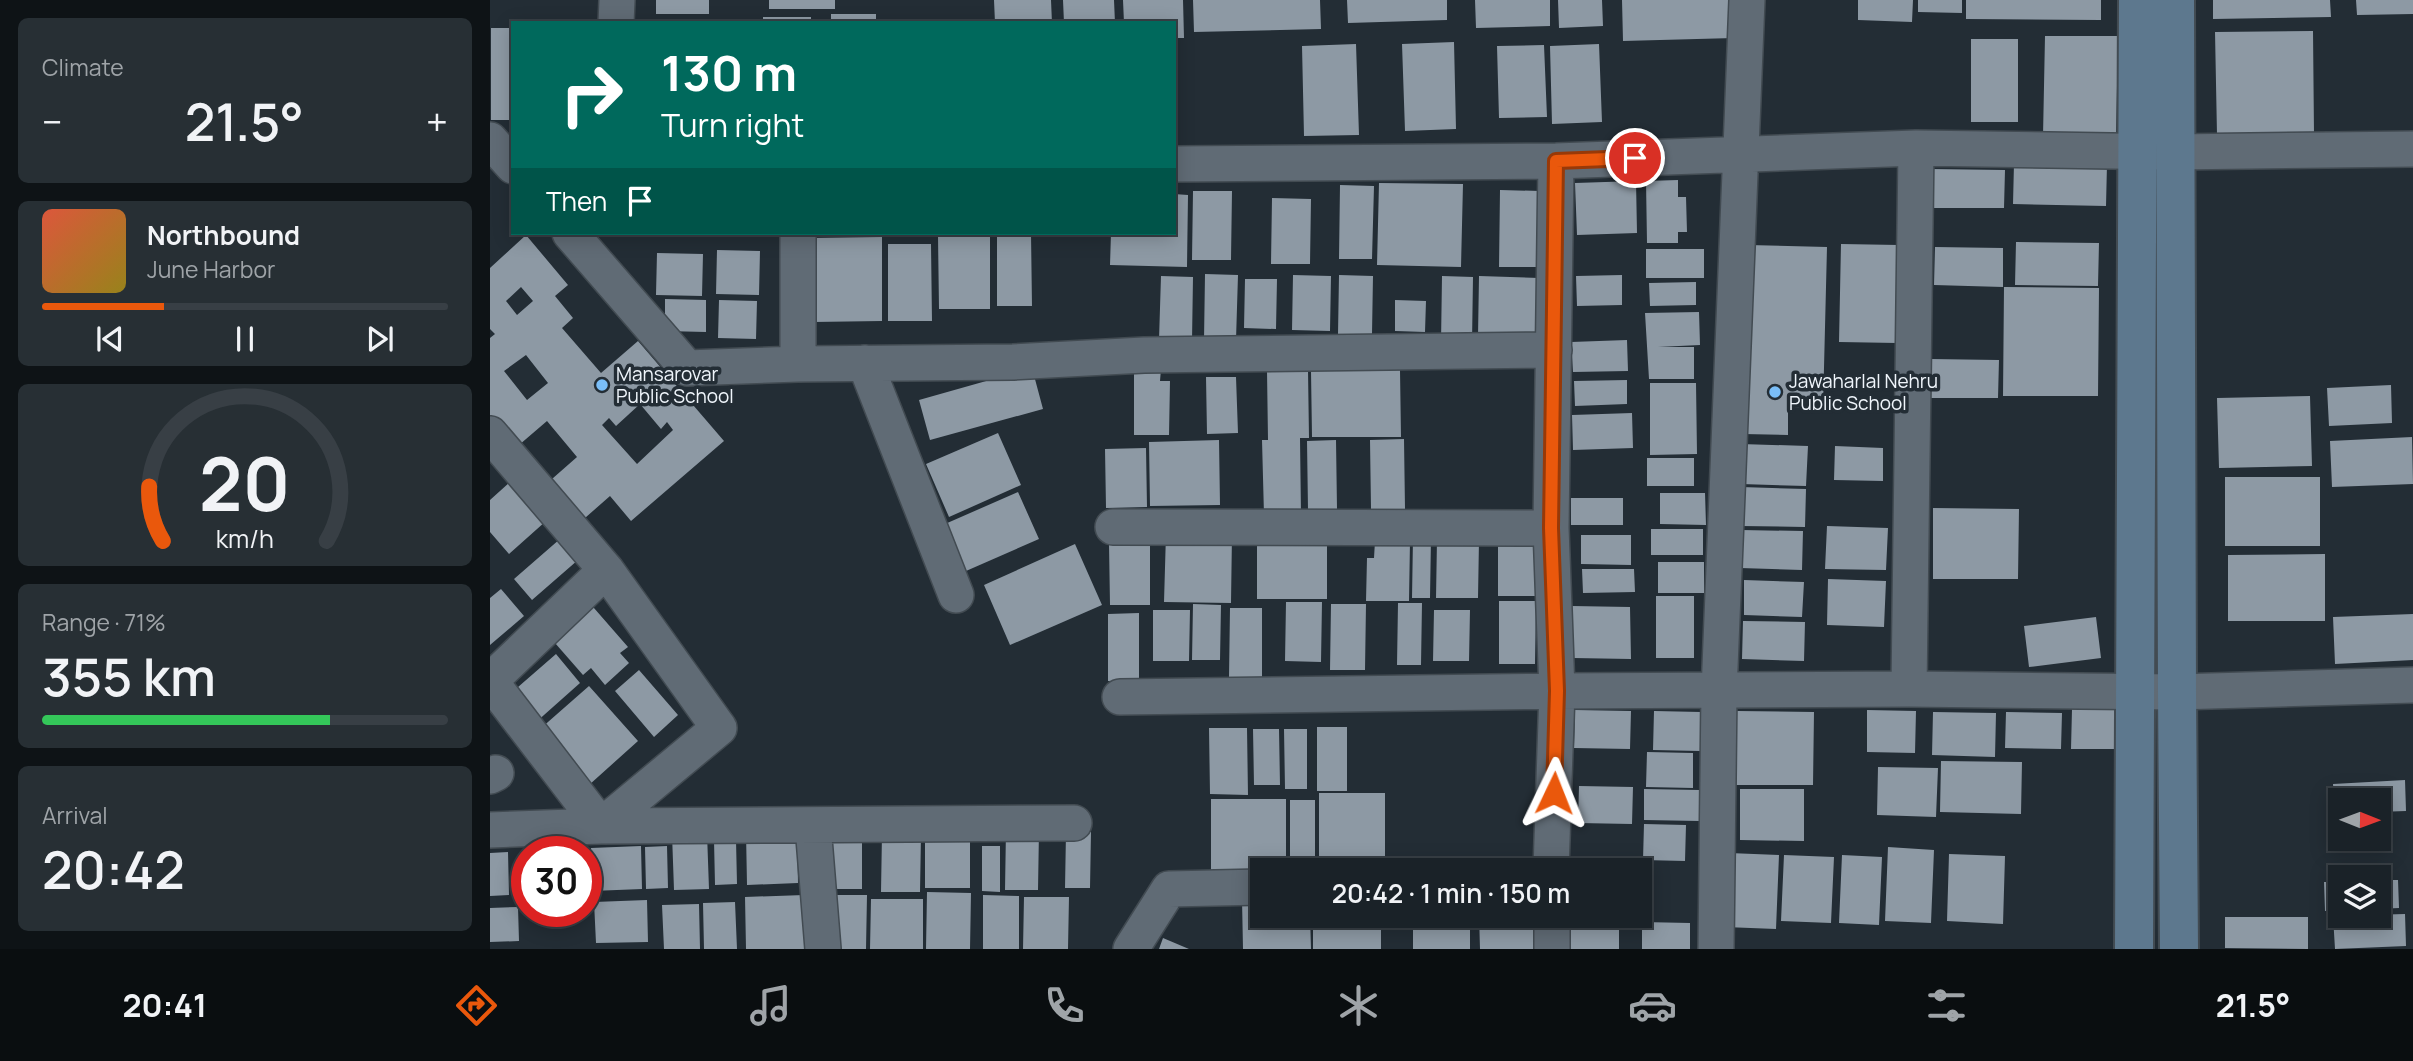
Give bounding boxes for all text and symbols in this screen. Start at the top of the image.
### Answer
text: 130 m [661,39,797,106]
icon: right [546,49,637,140]
text: Climate [42,51,124,83]
text: 21.5° [185,86,304,157]
text: − [42,95,63,147]
text: + [426,95,448,147]
text: Turn right [661,103,804,147]
pin [1605,128,1665,188]
icon: arrive [1616,139,1654,177]
icon: arrive [621,182,659,220]
text: Then [546,183,607,219]
text: Northbound [147,217,300,253]
text: June Harbor [147,253,275,285]
icon: previous [91,320,129,358]
icon: pause [226,320,264,358]
icon: next [361,320,399,358]
place label: Mansarovar Public School [616,361,734,409]
place label: Jawaharlal Nehru Public School [1789,368,1938,416]
marker: Mansarovar Public School [594,377,610,393]
marker: Jawaharlal Nehru Public School [1767,384,1783,400]
text: 20 [199,433,291,533]
text: km/h [216,520,274,555]
text: Range · 71% [42,606,166,638]
text: 355 km [42,641,216,712]
position arrow [1517,756,1591,830]
north arrow [2328,788,2390,850]
map controls [2328,788,2391,928]
text: Arrival [42,799,108,831]
text: 20:42 [42,834,185,905]
speed limit sign: 30 [511,836,602,927]
button: layers [2328,865,2391,928]
text: 20:42 · 1 min · 150 m [1332,875,1570,911]
icon: directions [452,981,501,1030]
icon: music [746,981,795,1030]
icon: phone [1040,981,1089,1030]
icon: climate [1334,981,1383,1030]
icon: car [1628,981,1677,1030]
icon: filters [1922,981,1971,1030]
text: 20:41 [122,983,207,1027]
text: 21.5° [2216,983,2290,1027]

